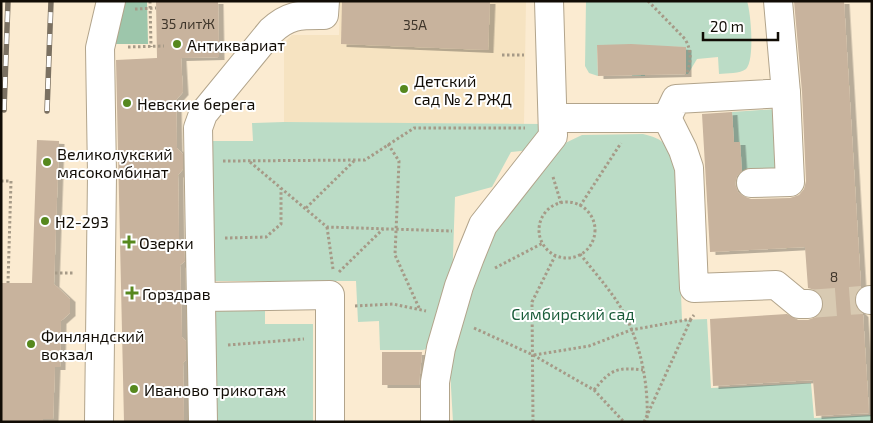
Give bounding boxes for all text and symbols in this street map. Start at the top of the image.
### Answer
scale bar [703,10,778,42]
house number: 35 литЖ [161,15,215,32]
house number: 35А [403,16,427,33]
text: 20 m [710,17,744,35]
place label: Антиквариат [187,35,285,54]
marker: Антиквариат [171,38,183,50]
place label: Детский сад № 2 РЖД [414,71,512,108]
marker: Детский сад № 2 РЖД [398,83,410,95]
place label: Невские берега [137,94,255,113]
marker: Невские берега [121,97,133,109]
place label: Великолукский мясокомбинат [57,144,173,181]
marker: Великолукский мясокомбинат [41,156,53,168]
place label: H2-293 [55,212,109,231]
marker: H2-293 [39,215,51,227]
place label: Озерки [139,233,194,252]
marker: Озерки [123,236,135,248]
house number: 8 [830,268,838,285]
place label: Горздрав [142,284,211,303]
marker: Горздрав [126,287,138,299]
park label: Симбирский сад [511,304,635,323]
place label: Финляндский вокзал [41,326,144,363]
marker: Финляндский вокзал [25,338,37,350]
place label: Иваново трикотаж [144,380,287,399]
marker: Иваново трикотаж [128,383,140,395]

